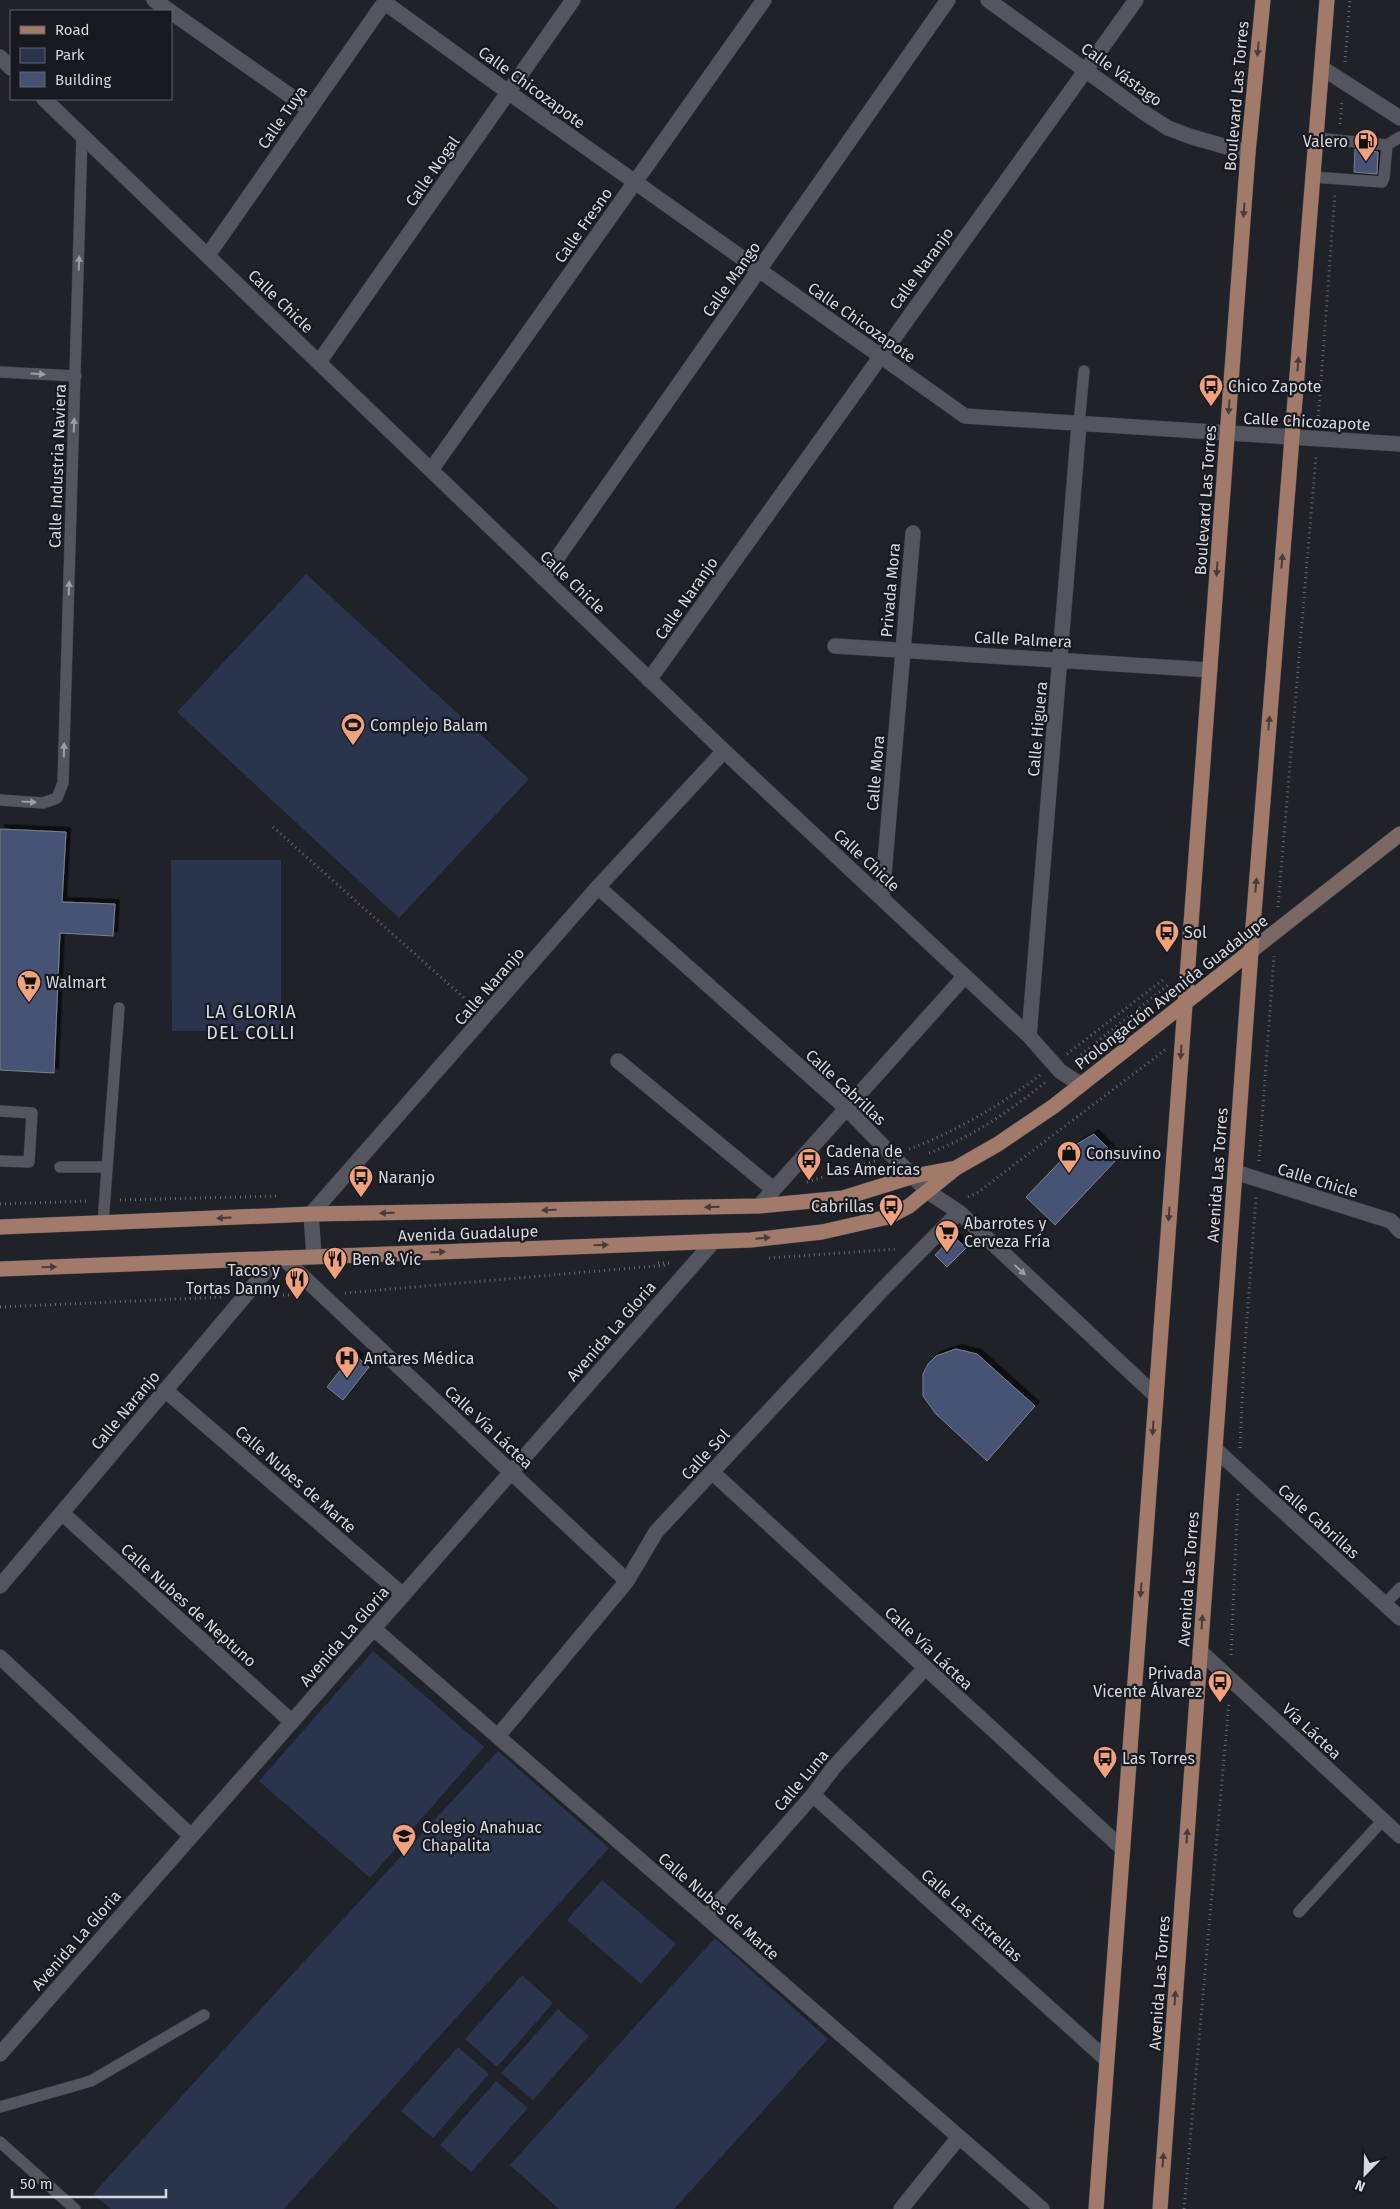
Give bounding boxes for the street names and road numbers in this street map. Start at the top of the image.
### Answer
street label: Boulevard Las Torres [1220,20,1253,172]
street label: Calle Vástago [1077,39,1166,110]
street label: Calle Chicozapote [475,42,589,133]
street label: Calle Tuya [254,82,311,153]
street label: Calle Nogal [401,132,464,210]
street label: Calle Fresno [551,184,616,267]
street label: Calle Naranjo [885,224,958,313]
street label: Calle Mango [699,238,764,321]
street label: Calle Chicle [244,266,317,337]
street label: Calle Chicozapote [804,278,919,367]
street label: Calle Industria Naviera [45,384,70,548]
street label: Calle Chicozapote [1243,409,1371,434]
street label: Boulevard Las Torres [1191,424,1220,576]
street label: Privada Mora [877,542,904,638]
street label: Calle Chicle [536,547,609,618]
street label: Calle Naranjo [651,553,722,643]
street label: Calle Palmera [974,627,1072,652]
street label: Calle Higuera [1024,681,1051,777]
street label: Calle Mora [863,735,888,812]
street label: Calle Chicle [830,825,904,896]
street label: Prolongación Avenida Guadalupe [1071,911,1272,1074]
street label: Calle Naranjo [450,944,528,1029]
street label: Calle Cabrillas [802,1045,890,1129]
street label: Avenida Las Torres [1203,1107,1232,1243]
street label: Calle Chicle [1275,1159,1360,1202]
street label: Avenida Guadalupe [397,1222,539,1245]
street label: Avenida La Gloria [563,1277,660,1385]
street label: Calle Naranjo [87,1367,164,1453]
street label: Calle Vía Láctea [441,1382,536,1473]
street label: Calle Nubes de Marte [231,1422,360,1537]
street label: Calle Sol [677,1425,734,1484]
street label: Calle Cabrillas [1274,1480,1363,1563]
street label: Avenida Las Torres [1174,1511,1203,1647]
street label: Calle Nubes de Neptuno [117,1540,260,1671]
street label: Avenida La Gloria [296,1582,393,1690]
street label: Calle Vía Láctea [881,1603,976,1694]
street label: Vía Láctea [1278,1699,1345,1763]
street label: Calle Luna [770,1746,833,1815]
street label: Calle Nubes de Marte [654,1849,783,1964]
street label: Calle Las Estrellas [917,1865,1026,1966]
street label: Avenida La Gloria [28,1886,125,1994]
street label: Avenida Las Torres [1145,1915,1174,2051]

